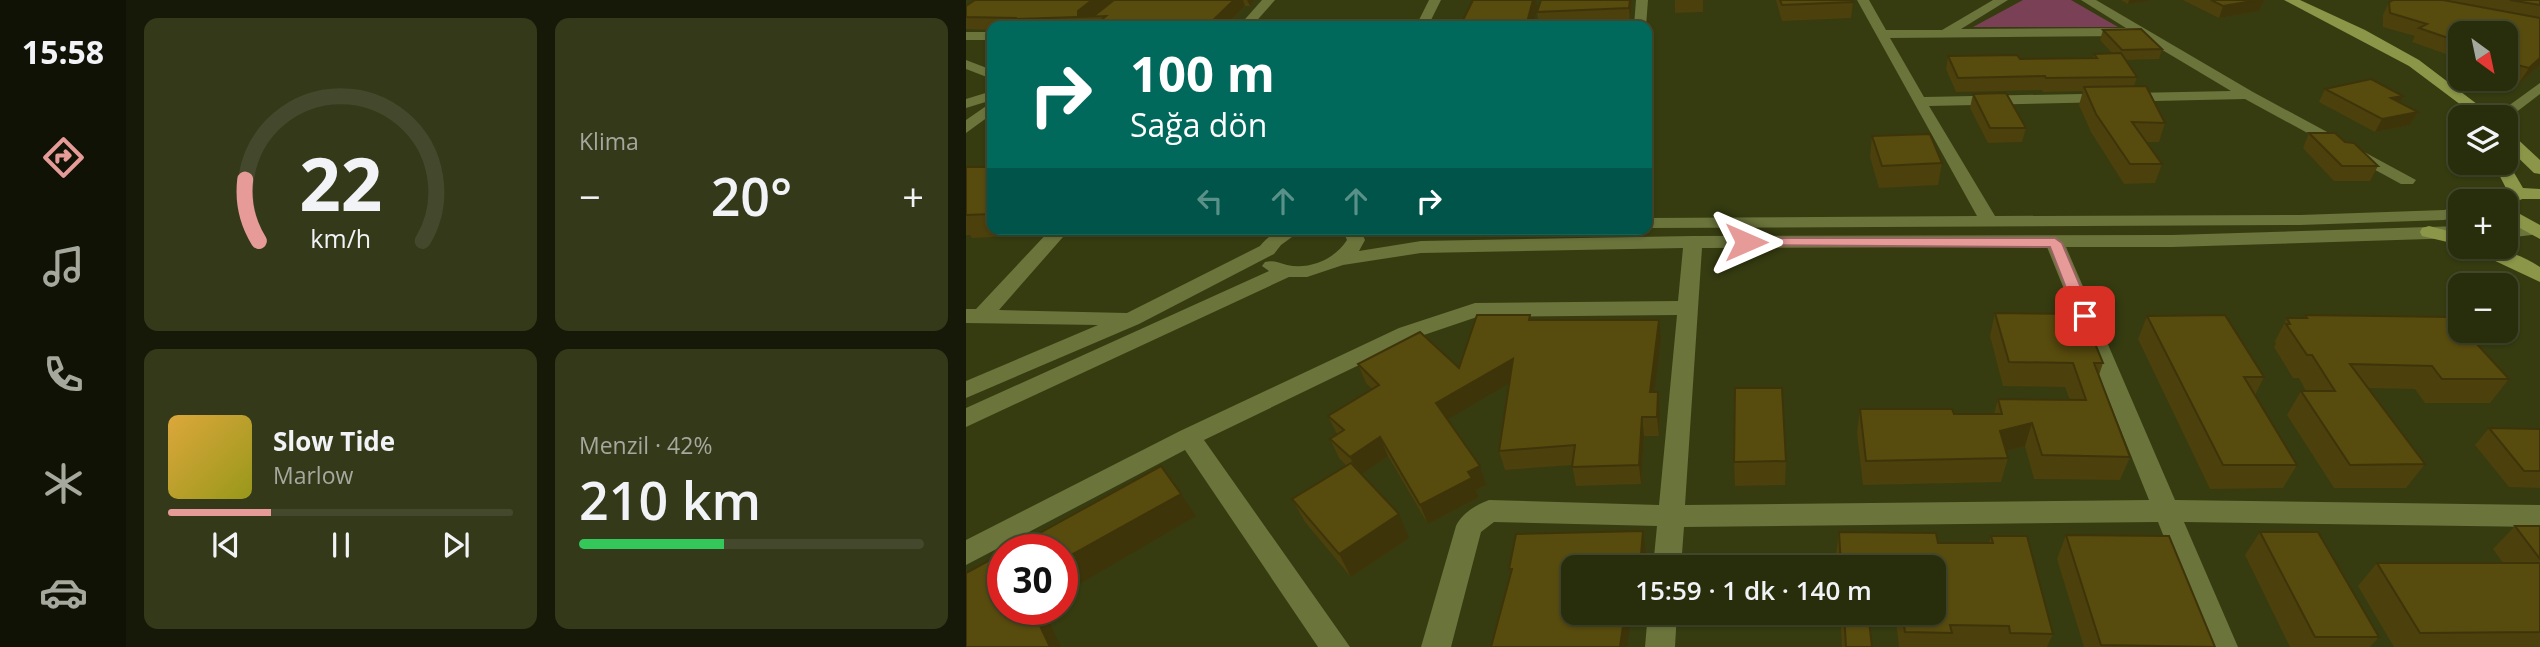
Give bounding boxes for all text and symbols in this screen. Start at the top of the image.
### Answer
north arrow [2448,21,2518,91]
map controls [2448,21,2518,343]
text: 15:58 [22,30,104,73]
text: 100 m [1130,40,1275,106]
icon: right [1015,49,1106,140]
text: Sağa dön [1130,103,1267,146]
button: layers [2448,105,2518,175]
text: Klima [579,125,639,157]
icon: directions [39,133,88,182]
text: 22 [299,133,382,232]
text: 20° [711,160,792,231]
text: − [579,170,601,222]
text: + [902,170,924,222]
icon: left [1191,182,1229,220]
icon: ahead [1264,182,1302,220]
icon: ahead [1337,182,1375,220]
icon: right [1410,182,1448,220]
button: + [2448,189,2518,259]
position arrow [1709,205,1783,279]
text: km/h [310,220,371,254]
icon: music [39,242,88,291]
button: − [2448,273,2518,343]
pin [2055,286,2115,346]
icon: arrive [2066,297,2104,335]
icon: phone [39,350,88,399]
text: Slow Tide [273,423,395,459]
text: Menzil · 42% [579,429,712,461]
icon: climate [39,459,88,508]
text: Marlow [273,459,353,491]
text: 210 km [579,464,761,535]
icon: previous [207,526,245,564]
icon: pause [322,526,360,564]
icon: next [437,526,475,564]
speed limit sign: 30 [987,534,1078,625]
icon: car [39,568,88,617]
text: 15:59 · 1 dk · 140 m [1635,572,1872,608]

